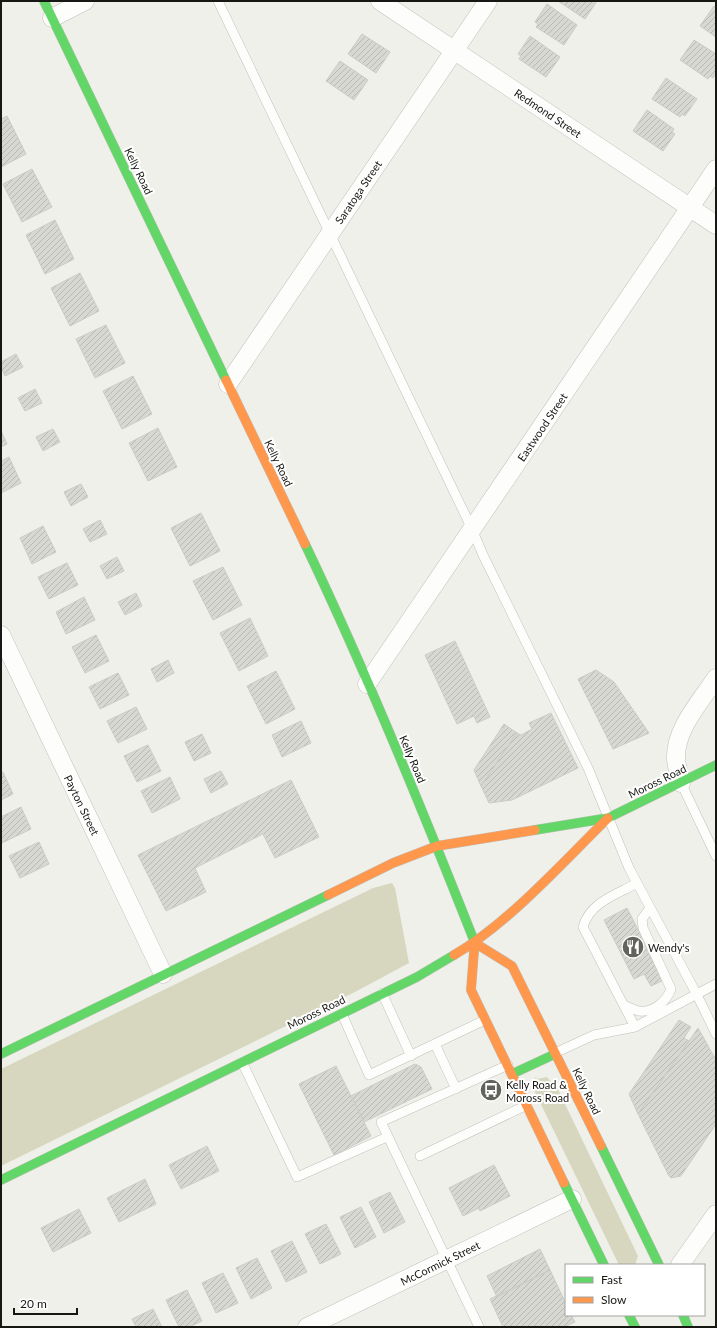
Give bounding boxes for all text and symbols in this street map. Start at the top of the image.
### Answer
street label: Redmond Street [512,86,584,140]
street label: Kelly Road [122,145,156,197]
street label: Saratoga Street [332,158,384,226]
street label: Eastwood Street [514,390,570,464]
street label: Kelly Road [262,437,296,489]
street label: Kelly Road [397,733,429,785]
street label: Moross Road [626,761,688,801]
street label: Payton Street [62,773,102,837]
restaurant icon: Wendy's [620,934,646,960]
place label: Wendy's [648,941,690,954]
street label: Moross Road [285,992,347,1032]
street label: Kelly Road [570,1065,604,1117]
bus stop icon: Kelly Road & Moross Road [478,1077,504,1103]
place label: Kelly Road & Moross Road [506,1078,569,1104]
street label: McCormick Street [398,1238,482,1288]
legend [565,1264,705,1316]
text: Fast [601,1272,623,1287]
scale bar [14,1290,77,1316]
text: Slow [601,1292,627,1307]
text: 20 m [20,1296,47,1311]

